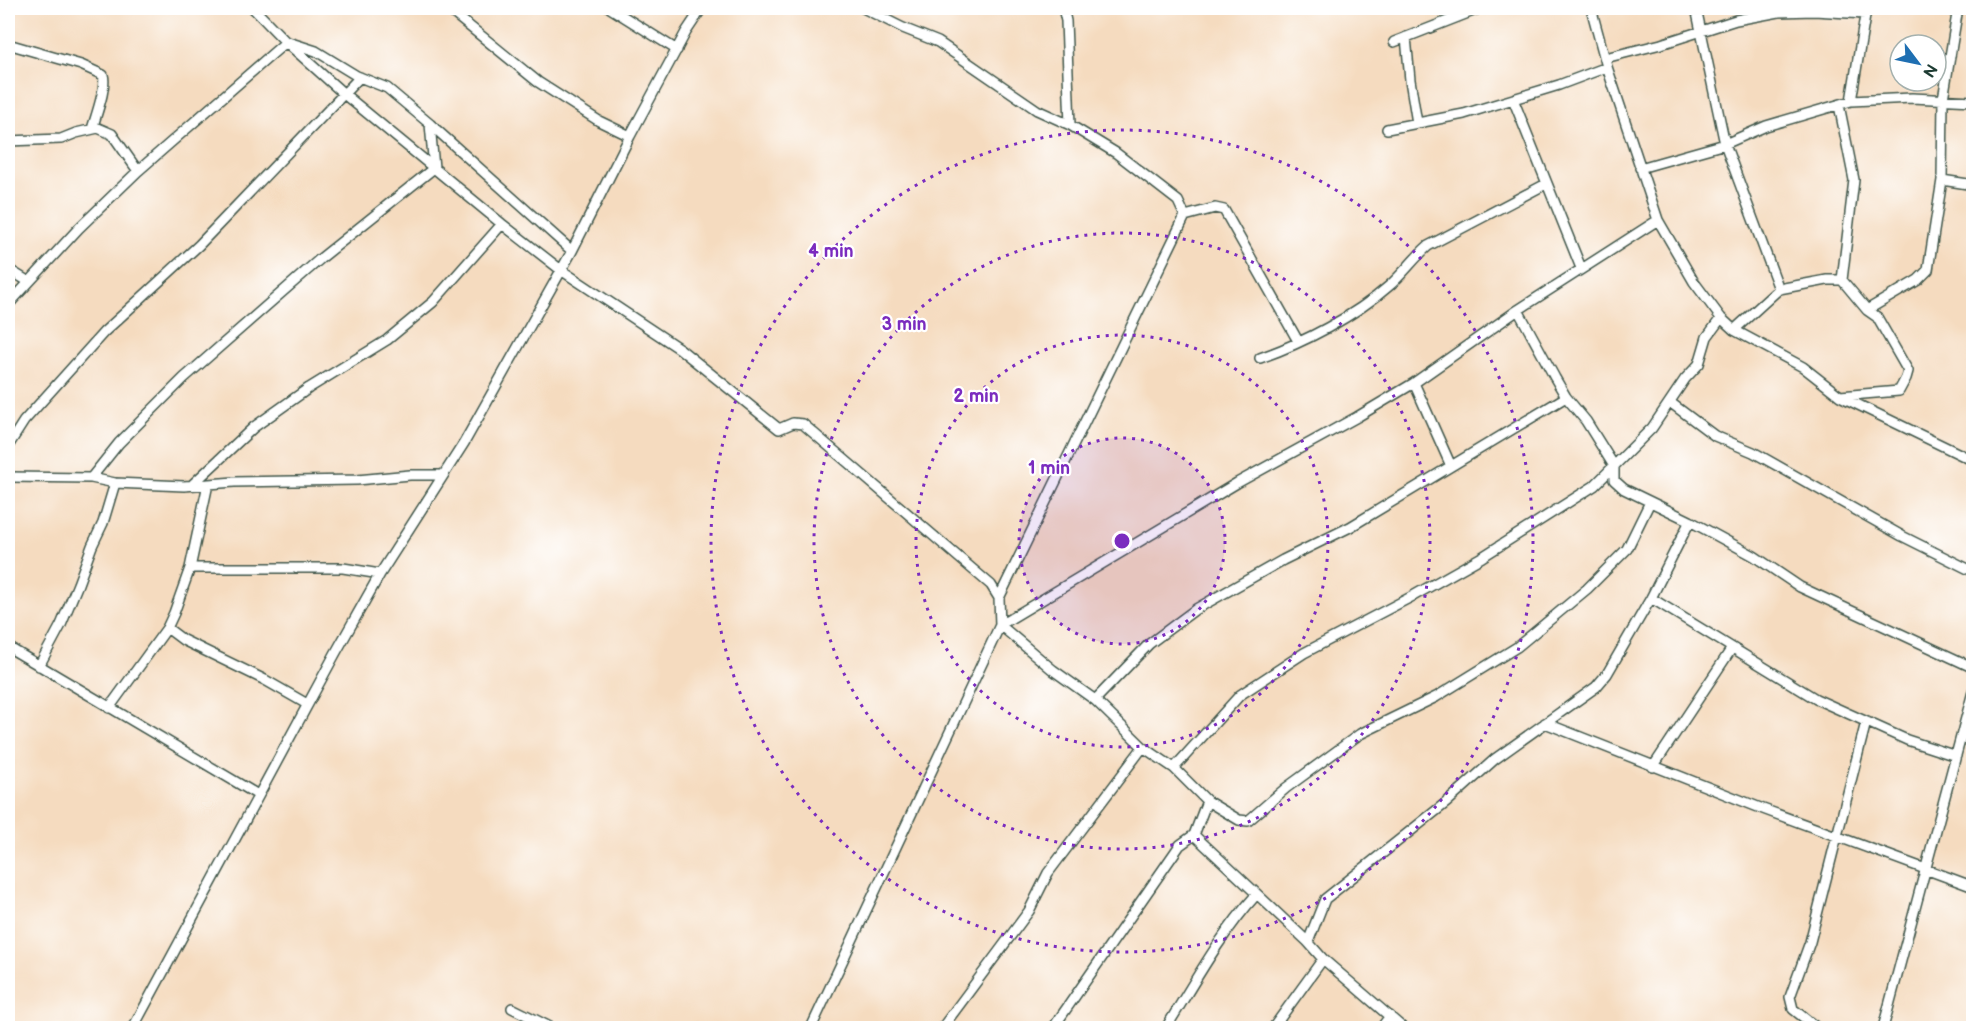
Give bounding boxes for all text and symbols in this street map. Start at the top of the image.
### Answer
north arrow [1888,33,1948,93]
text: N [1918,60,1941,80]
text: 4 min [808,241,854,262]
text: 3 min [881,314,927,335]
text: 2 min [953,386,999,407]
text: 1 min [1028,458,1070,479]
centre of rings [1112,531,1132,551]

